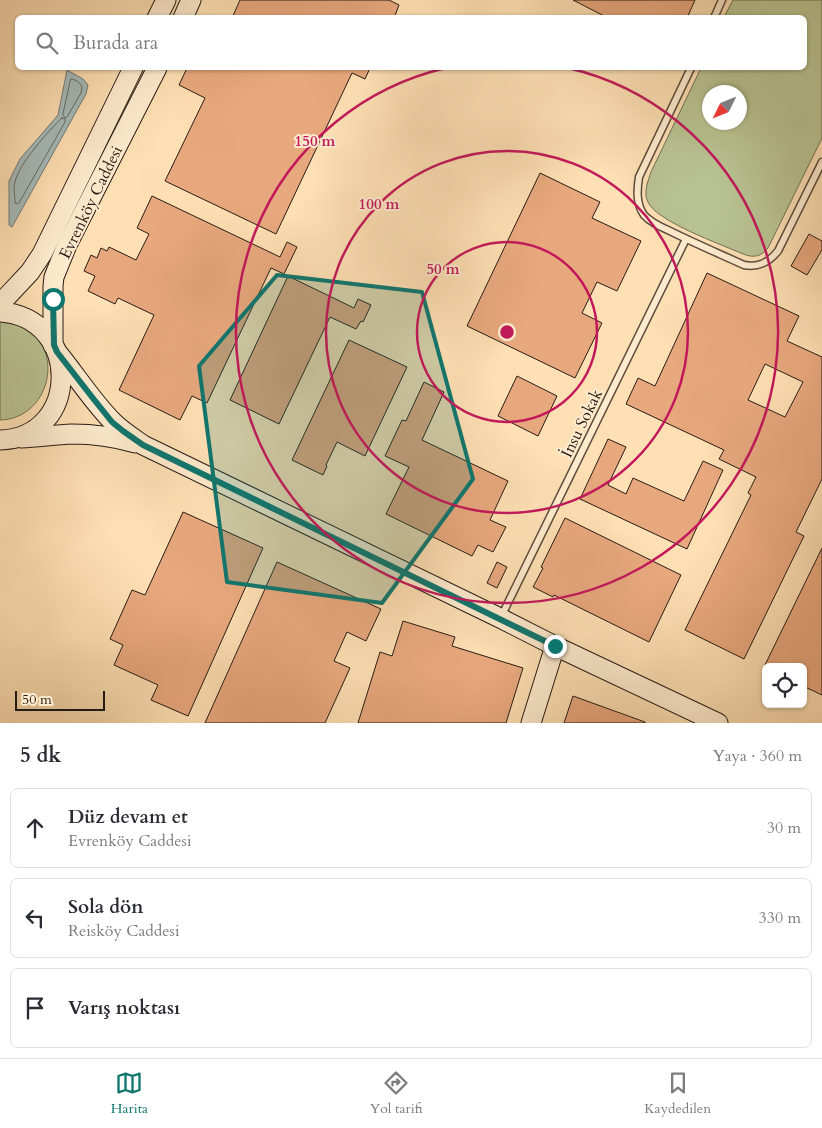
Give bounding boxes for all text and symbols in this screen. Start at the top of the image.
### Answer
search box [15,15,807,70]
icon: search [33,29,61,57]
text: Burada ara [73,30,158,56]
north arrow [702,85,747,130]
text: 150 m [295,131,336,151]
street label: Evrenköy Caddesi [54,142,128,263]
text: 100 m [359,194,400,214]
text: 50 m [426,259,460,279]
route start [42,288,65,311]
centre of rings [498,323,516,341]
street label: İnsu Sokak [556,385,608,461]
route end [544,635,567,658]
map controls [762,663,807,708]
button: locate [762,663,807,708]
scale bar [15,688,105,711]
text: 50 m [22,690,52,709]
text: 5 dk [20,741,61,770]
text: Yaya · 360 m [713,745,802,767]
text: Düz devam et [68,804,188,830]
icon: ahead [21,814,49,842]
text: 30 m [767,817,801,839]
text: Evrenköy Caddesi [68,830,191,852]
text: Sola dön [68,894,143,920]
icon: left [21,904,49,932]
text: 330 m [759,907,801,929]
text: Reisköy Caddesi [68,920,179,942]
icon: arrive [21,994,49,1022]
text: Varış noktası [68,995,180,1021]
tab: Harita [111,1069,148,1118]
tab: Yol tarifi [370,1069,423,1118]
tab: Kaydedilen [644,1069,711,1118]

